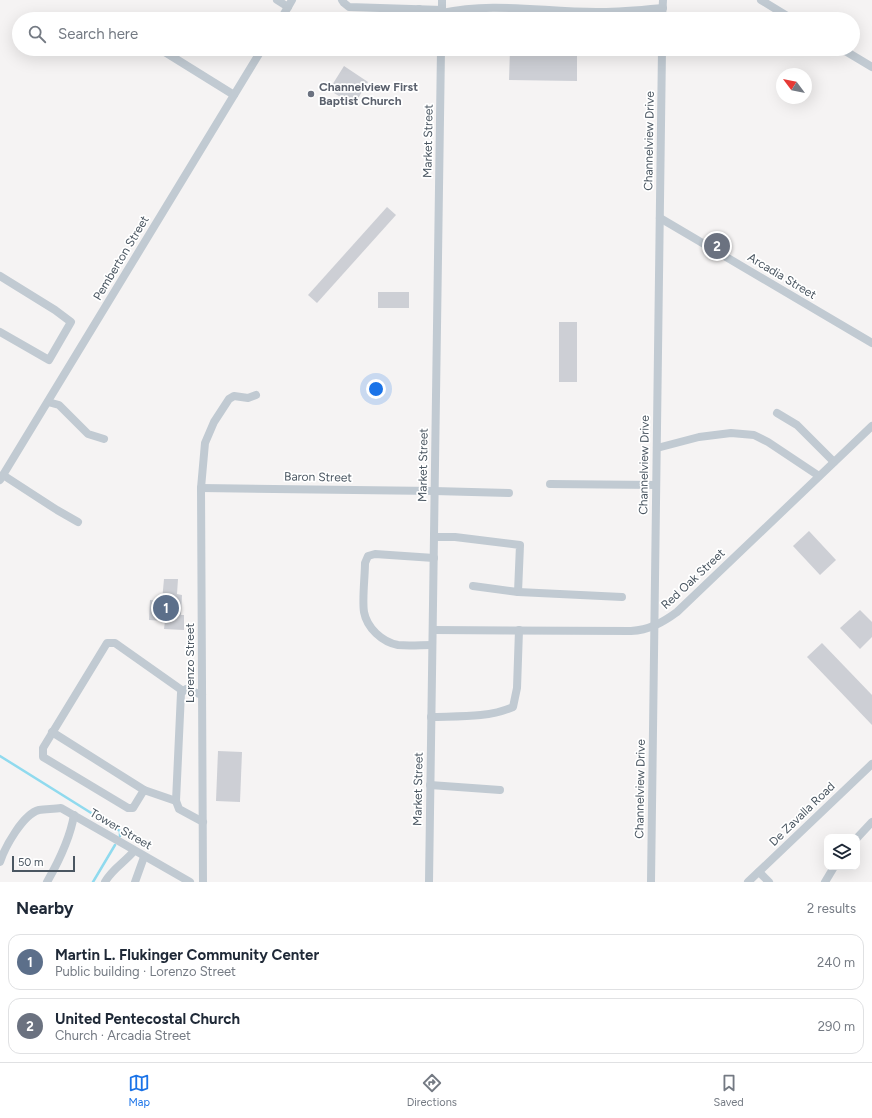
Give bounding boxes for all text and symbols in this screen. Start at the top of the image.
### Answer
search box [12,12,860,56]
icon: search [26,23,48,45]
text: Search here [58,25,138,43]
north arrow [776,68,812,104]
place label: Channelview First Baptist Church [319,80,418,108]
marker: Channelview First Baptist Church [306,89,316,99]
street label: Channelview Drive [641,91,657,191]
street label: Market Street [420,104,436,178]
street label: Pemberton Street [90,213,152,303]
pin: 2 [704,231,730,261]
street label: Arcadia Street [745,250,819,302]
your location [366,379,386,399]
street label: Channelview Drive [636,415,652,515]
street label: Market Street [415,428,431,502]
street label: Baron Street [284,469,352,485]
street label: Red Oak Street [658,546,728,612]
pin: 1 [153,593,179,623]
street label: Lorenzo Street [183,623,197,703]
street label: Channelview Drive [632,739,648,839]
street label: Market Street [410,752,426,826]
street label: De Zavalla Road [766,779,838,849]
street label: Tower Street [88,806,155,853]
map controls [824,834,860,870]
button: layers [824,834,860,870]
scale bar [12,854,75,873]
text: 50 m [18,856,43,869]
text: Nearby [16,898,74,918]
text: 2 results [807,901,856,916]
text: Martin L. Flukinger Community Center [55,946,319,964]
text: 1 [27,955,33,970]
text: 240 m [817,955,855,970]
text: Public building · Lorenzo Street [55,964,236,979]
text: United Pentecostal Church [55,1010,240,1028]
text: 2 [26,1019,34,1034]
text: 290 m [818,1019,855,1034]
text: Church · Arcadia Street [55,1028,191,1043]
tab: Map [128,1072,150,1109]
tab: Directions [407,1072,457,1109]
tab: Saved [713,1072,744,1109]

